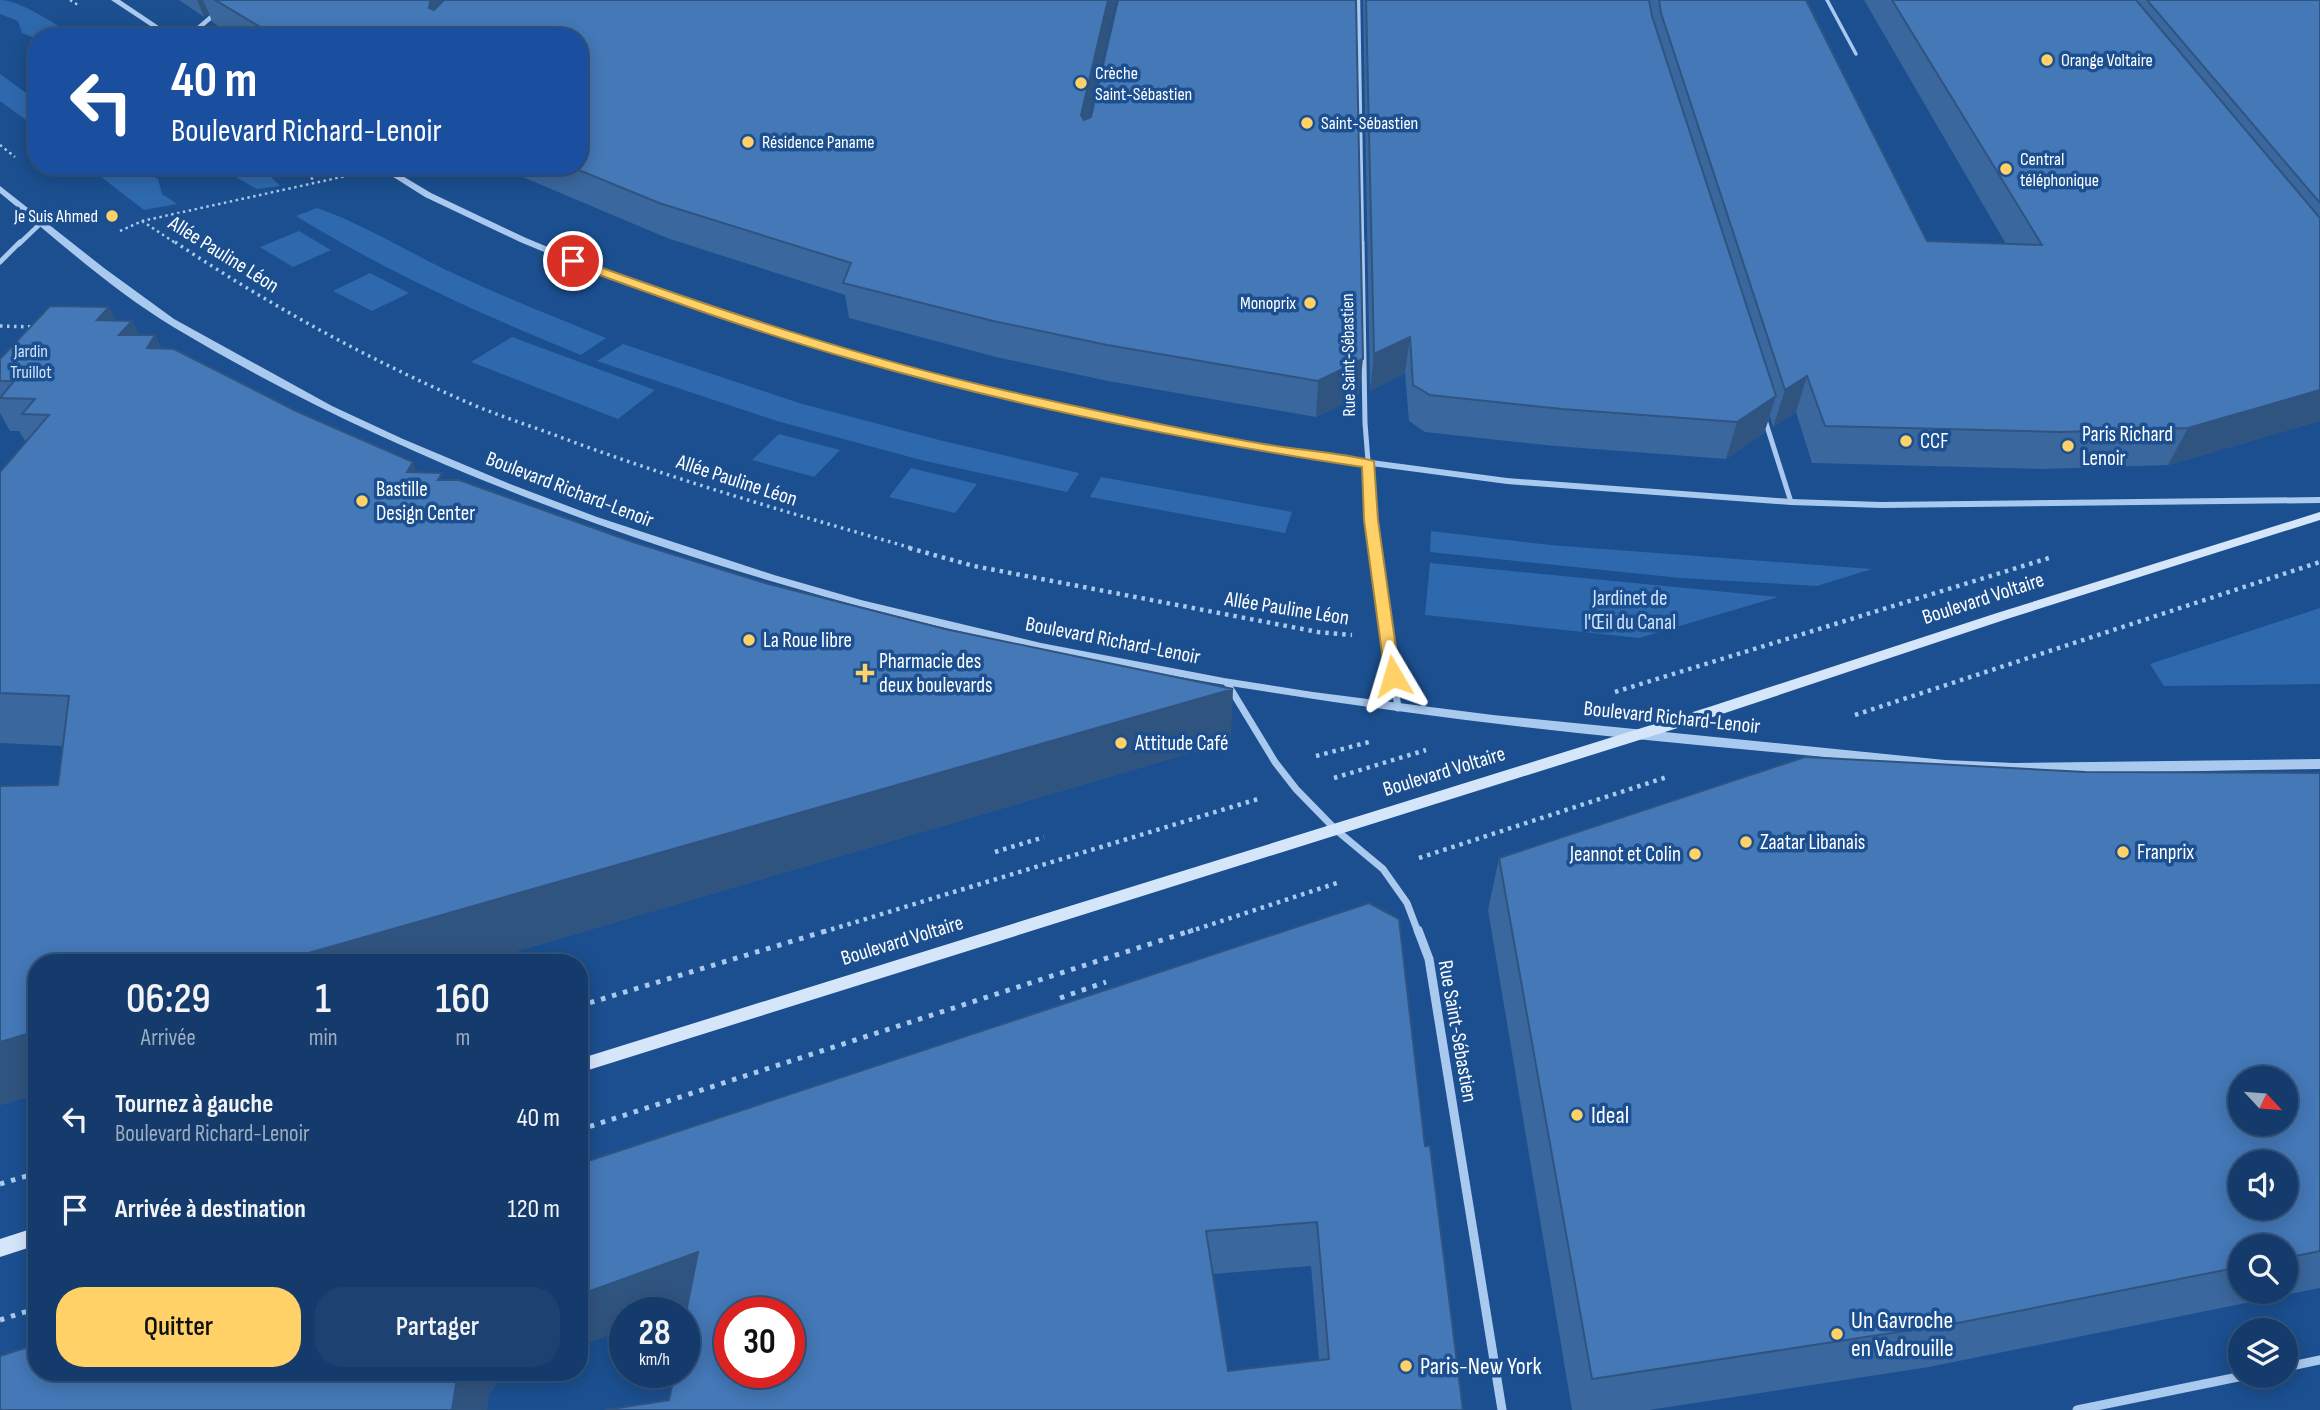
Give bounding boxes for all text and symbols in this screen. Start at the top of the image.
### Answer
place label: Orange Voltaire [2061,50,2153,71]
text: 40 m [171,52,257,111]
marker: Orange Voltaire [2039,52,2055,68]
icon: left [56,56,147,147]
place label: Crèche Saint-Sébastien [1095,63,1192,105]
marker: Crèche Saint-Sébastien [1073,75,1089,91]
text: Boulevard Richard-Lenoir [171,112,442,151]
place label: Saint-Sébastien [1321,113,1418,134]
marker: Saint-Sébastien [1299,115,1315,131]
place label: Résidence Paname [762,132,875,153]
marker: Résidence Paname [740,134,756,150]
place label: Central téléphonique [2020,149,2099,191]
marker: Central téléphonique [1998,161,2014,177]
place label: Je Suis Ahmed [13,206,98,227]
marker: Je Suis Ahmed [104,208,120,224]
street label: Allée Pauline Léon [163,210,284,298]
pin [543,231,603,291]
icon: arrive [554,242,592,280]
place label: Monoprix [1240,293,1296,314]
street label: Rue Saint-Sébastien [1337,293,1360,417]
marker: Monoprix [1302,295,1318,311]
park label: Jardin Truillot [10,341,52,383]
place label: Paris Richard Lenoir [2082,422,2173,471]
place label: CCF [1920,429,1949,454]
marker: CCF [1898,433,1914,449]
marker: Paris Richard Lenoir [2060,438,2076,454]
street label: Boulevard Richard-Lenoir [482,446,657,533]
street label: Allée Pauline Léon [672,449,800,512]
place label: Bastille Design Center [376,477,475,526]
marker: Bastille Design Center [354,493,370,509]
street label: Boulevard Voltaire [1919,567,2047,630]
street label: Allée Pauline Léon [1222,586,1351,631]
park label: Jardinet de l'Œil du Canal [1584,586,1676,635]
street label: Boulevard Richard-Lenoir [1023,611,1202,670]
place label: La Roue libre [763,628,852,653]
marker: La Roue libre [741,632,757,648]
position arrow [1356,639,1430,713]
place label: Pharmacie des deux boulevards [879,649,992,698]
marker: Pharmacie des deux boulevards [857,665,873,681]
street label: Boulevard Richard-Lenoir [1582,696,1762,739]
place label: Attitude Café [1134,731,1228,756]
marker: Attitude Café [1113,735,1129,751]
street label: Boulevard Voltaire [1380,741,1508,802]
place label: Zaatar Libanais [1760,830,1865,855]
marker: Zaatar Libanais [1738,834,1754,850]
place label: Franprix [2137,840,2194,865]
place label: Jeannot et Colin [1569,842,1681,867]
marker: Franprix [2115,844,2131,860]
marker: Jeannot et Colin [1687,846,1703,862]
street label: Boulevard Voltaire [838,910,966,971]
street label: Rue Saint-Sébastien [1433,958,1482,1104]
text: 06:29 [126,974,211,1025]
text: 1 [315,974,331,1025]
text: 160 [436,974,490,1025]
text: Arrivée [141,1024,196,1052]
text: min [309,1024,338,1052]
text: m [455,1024,470,1052]
north arrow [2228,1066,2298,1136]
map controls [2228,1066,2298,1388]
text: Tournez à gauche [115,1089,273,1120]
icon: left [56,1100,94,1138]
place label: Ideal [1591,1101,1629,1130]
text: 40 m [517,1103,560,1134]
marker: Ideal [1569,1107,1585,1123]
text: Boulevard Richard-Lenoir [115,1120,310,1148]
button: sound [2228,1150,2298,1220]
icon: arrive [56,1191,94,1229]
text: Arrivée à destination [115,1194,306,1225]
text: 120 m [507,1194,560,1225]
button: search [2228,1234,2298,1304]
button: Quitter [56,1287,301,1367]
button: Partager [315,1287,560,1367]
speed limit sign: 30 [714,1297,805,1388]
place label: Un Gavroche en Vadrouille [1851,1306,1954,1363]
text: 28 [639,1312,670,1355]
button: layers [2228,1318,2298,1388]
marker: Un Gavroche en Vadrouille [1829,1326,1845,1342]
text: km/h [639,1349,670,1370]
place label: Paris-New York [1420,1352,1542,1381]
marker: Paris-New York [1398,1358,1414,1374]

